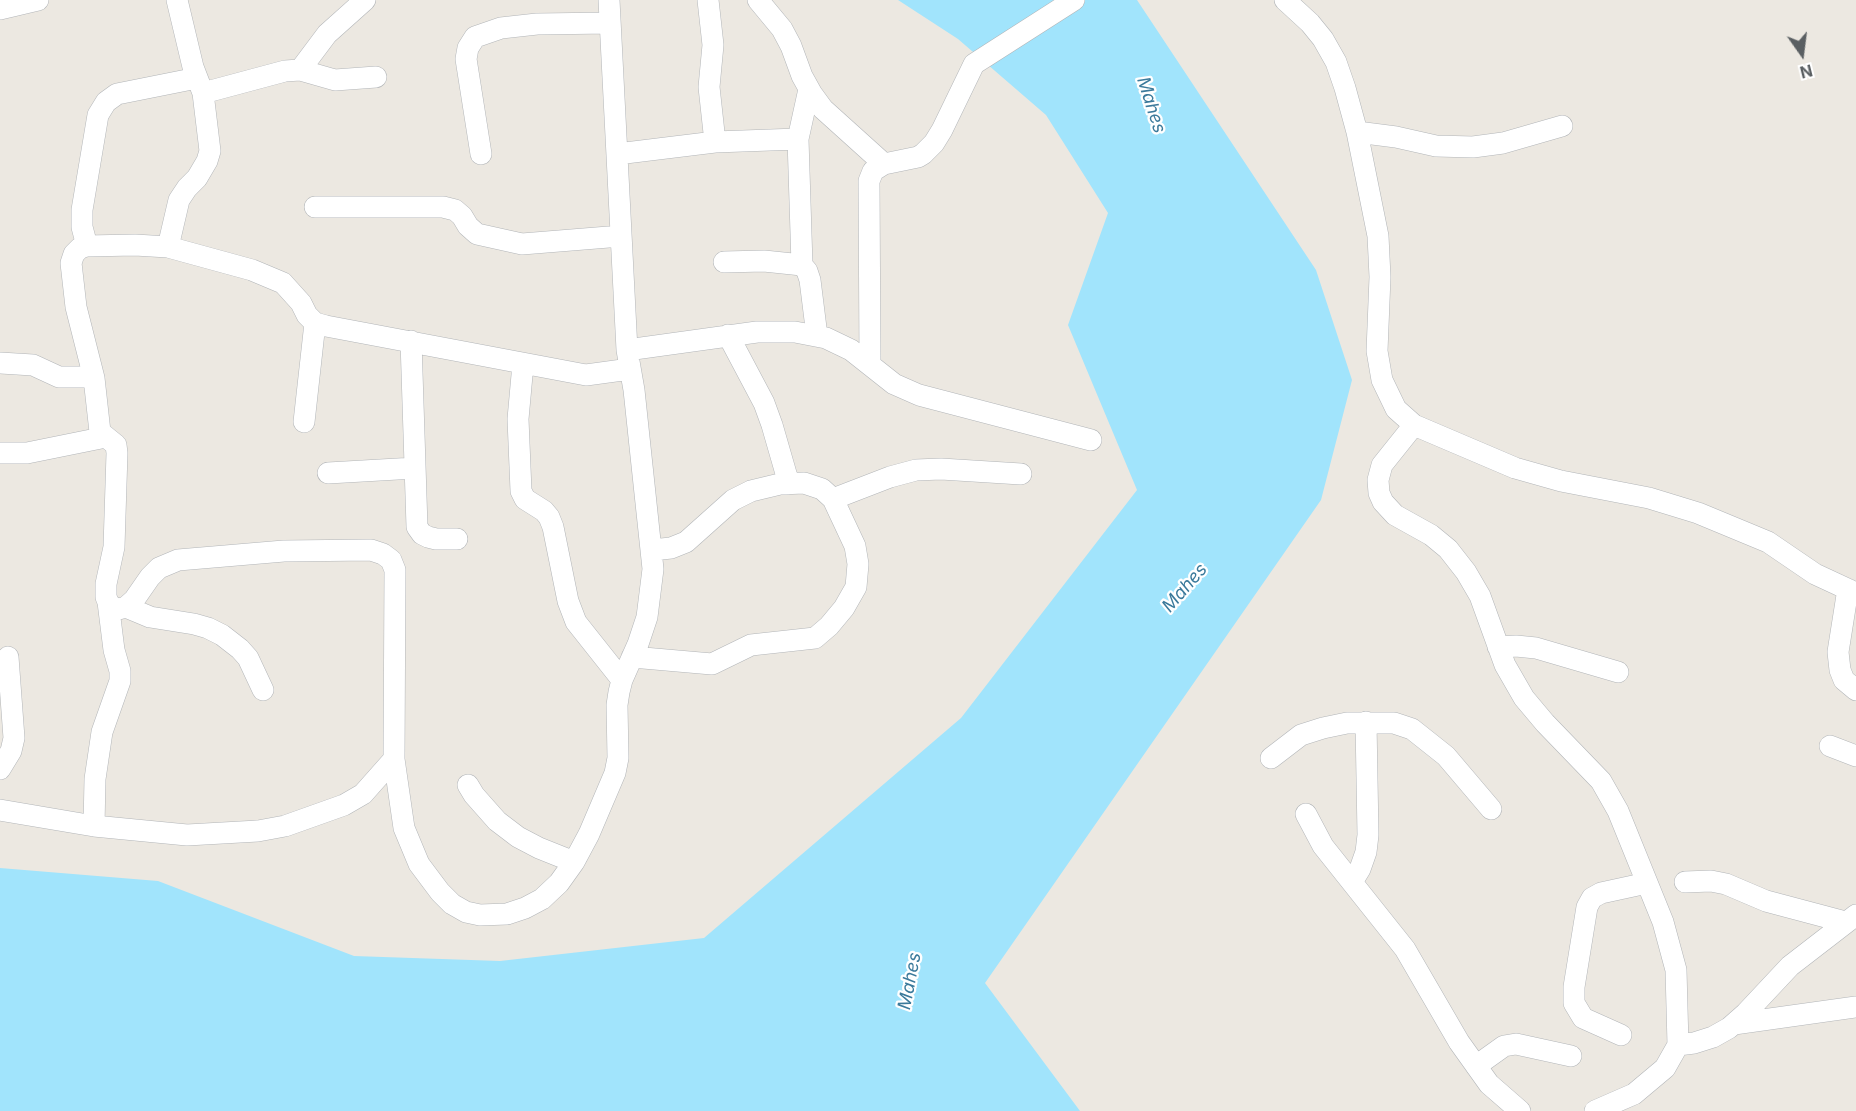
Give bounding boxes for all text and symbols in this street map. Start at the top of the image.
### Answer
north arrow [1772,24,1832,84]
text: N [1798,60,1815,83]
water label: Mahes [1132,74,1170,136]
water label: Mahes [1158,559,1212,617]
water label: Mahes [894,951,926,1011]

